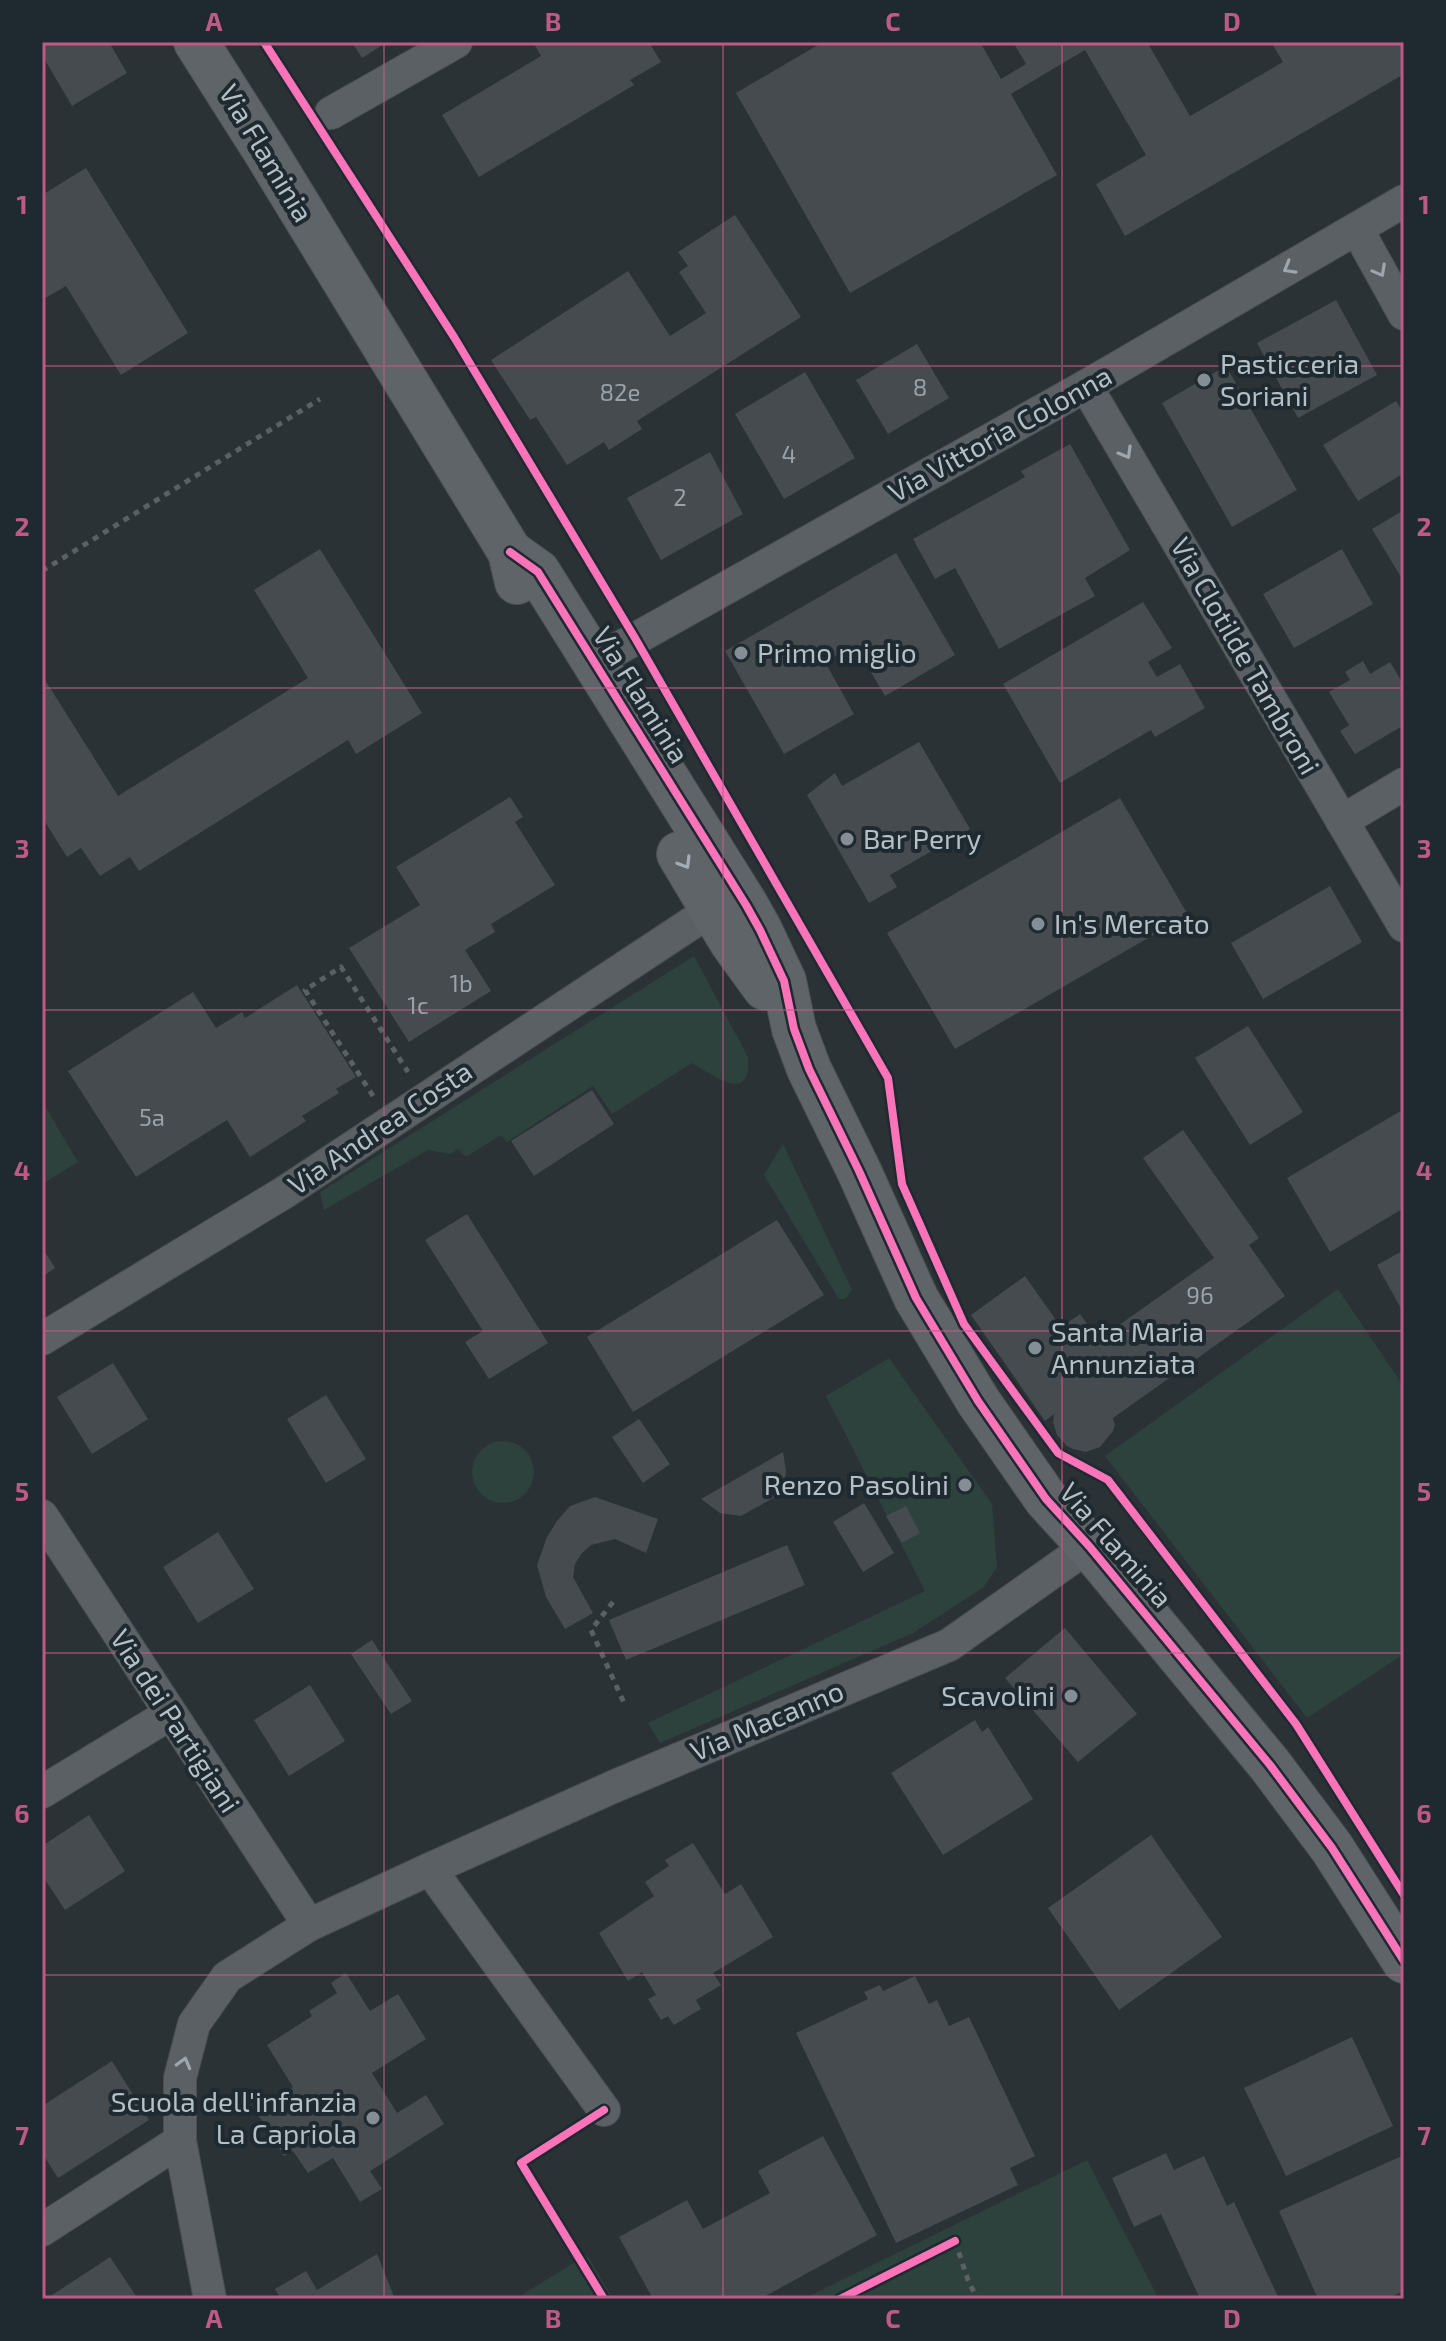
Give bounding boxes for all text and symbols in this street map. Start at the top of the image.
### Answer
text: A [206,5,223,36]
text: B [545,5,561,36]
text: C [885,5,901,36]
text: D [1223,5,1241,36]
street label: Via Flaminia [213,78,321,227]
text: 1 [16,188,28,219]
text: 1 [1418,188,1430,219]
one-way arrow [1283,258,1298,274]
one-way arrow [1371,263,1386,278]
place label: Pasticceria Soriani [1220,346,1359,412]
street label: Via Vittoria Colonna [882,358,1117,509]
marker: Pasticceria Soriani [1195,371,1213,389]
house number: 8 [913,372,927,401]
house number: 82e [600,377,640,406]
house number: 4 [782,439,796,468]
one-way arrow [1116,444,1132,459]
house number: 2 [673,482,687,511]
text: 2 [14,510,30,541]
text: 2 [1416,510,1432,541]
street label: Via Clotilde Tambroni [1164,531,1328,780]
street label: Via Flaminia [587,620,697,769]
place label: Primo miglio [757,635,917,669]
marker: Primo miglio [732,644,750,662]
place label: Bar Perry [863,821,981,855]
marker: Bar Perry [838,830,856,848]
text: 3 [15,832,29,863]
text: 3 [1417,832,1431,863]
one-way arrow [675,854,690,869]
place label: In's Mercato [1054,906,1210,940]
marker: In's Mercato [1029,915,1047,933]
house number: 1b [449,968,473,997]
house number: 1c [407,990,429,1019]
street label: Via Andrea Costa [281,1053,478,1201]
house number: 5a [139,1102,165,1131]
text: 4 [14,1154,30,1185]
text: 4 [1416,1154,1432,1185]
house number: 96 [1186,1280,1214,1309]
place label: Santa Maria Annunziata [1051,1314,1204,1380]
marker: Santa Maria Annunziata [1026,1339,1044,1357]
place label: Renzo Pasolini [764,1467,949,1501]
text: 5 [15,1475,29,1506]
street label: Via Flaminia [1053,1475,1180,1614]
text: 5 [1417,1475,1431,1506]
marker: Renzo Pasolini [956,1476,974,1494]
street label: Via dei Partigiani [104,1622,248,1818]
street label: Via Macanno [685,1673,848,1768]
place label: Scavolini [941,1678,1055,1712]
marker: Scavolini [1062,1687,1080,1705]
text: 6 [14,1797,30,1828]
text: 6 [1416,1797,1432,1828]
one-way arrow [174,2057,191,2071]
place label: Scuola dell'infanzia La Capriola [111,2084,357,2150]
marker: Scuola dell'infanzia La Capriola [364,2109,382,2127]
text: 7 [15,2119,29,2150]
text: 7 [1417,2119,1431,2150]
text: A [206,2302,223,2333]
text: B [545,2302,561,2333]
text: C [885,2302,901,2333]
text: D [1223,2302,1241,2333]

